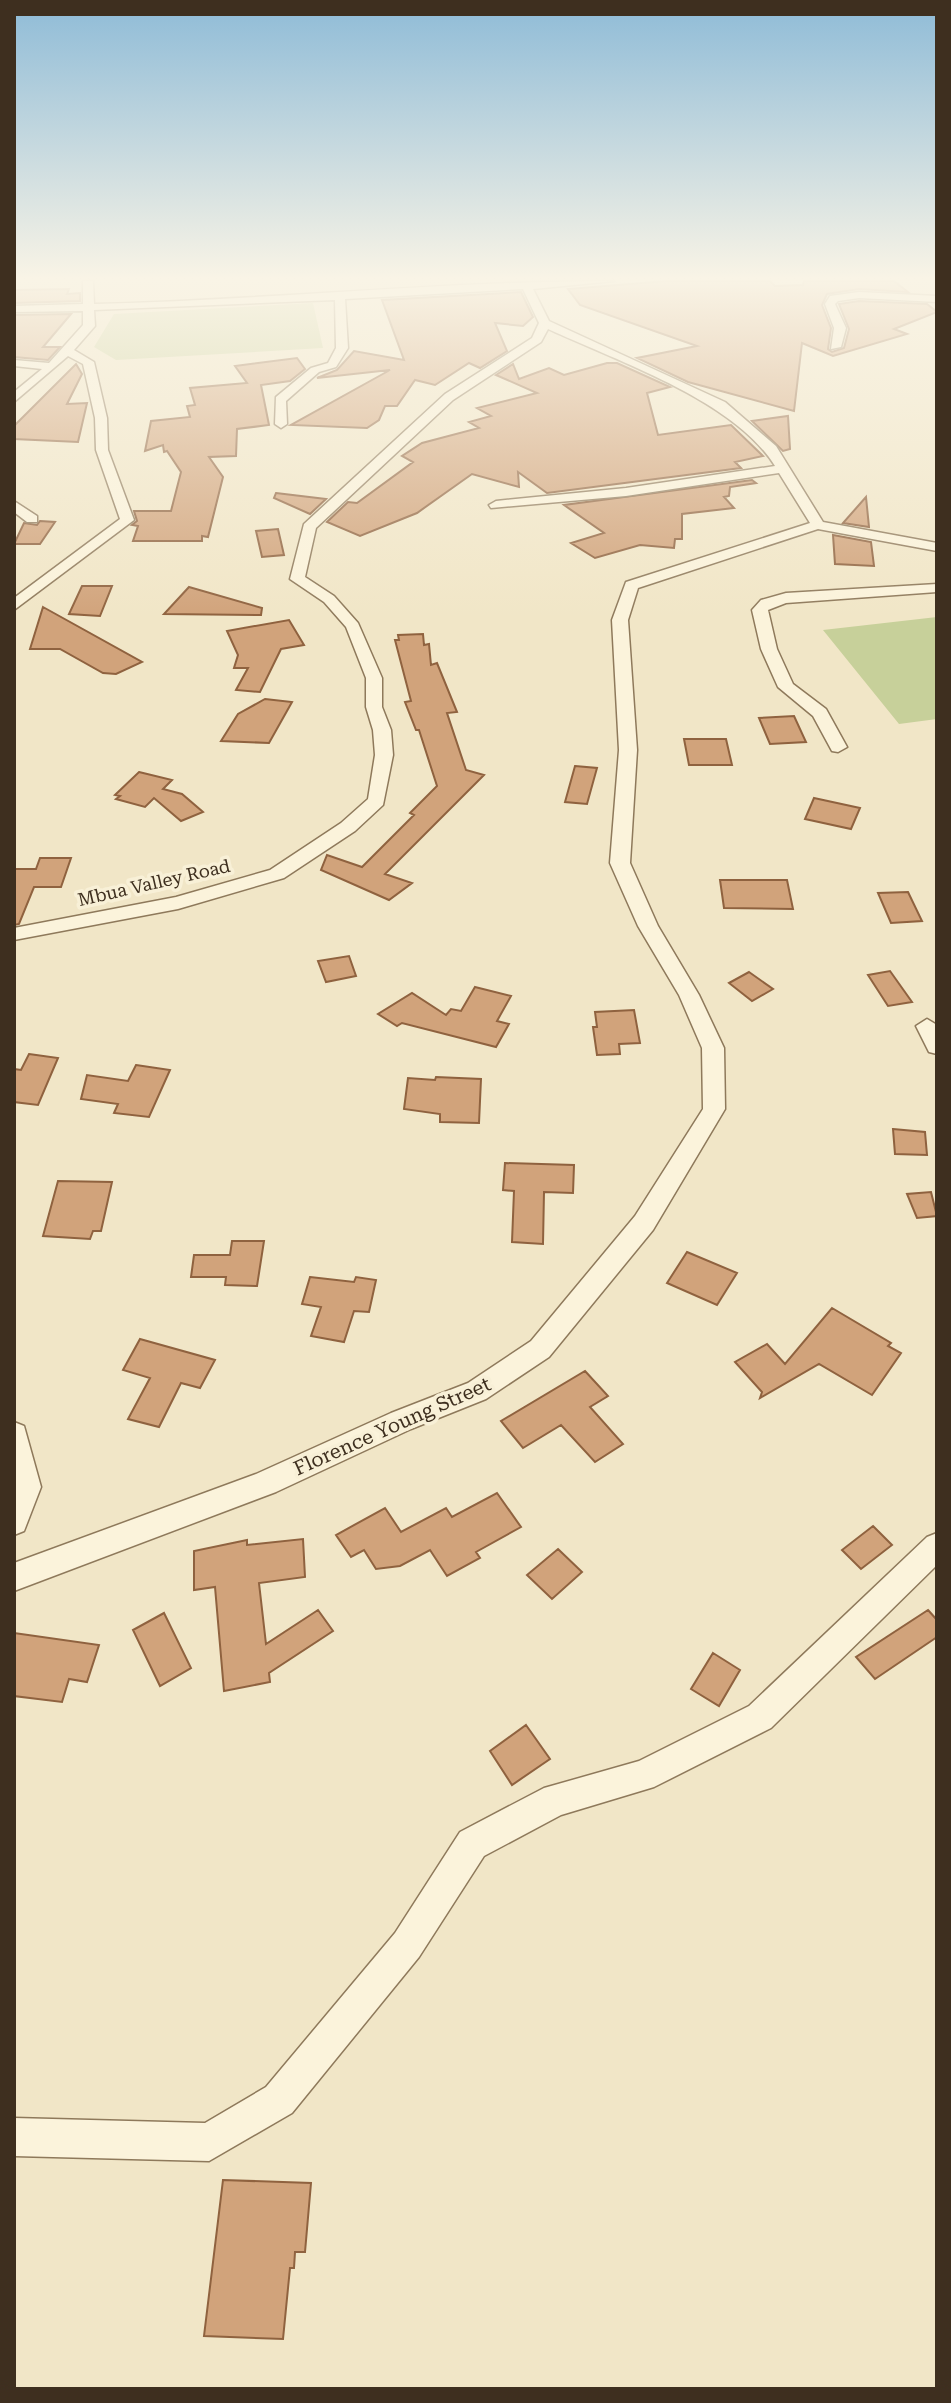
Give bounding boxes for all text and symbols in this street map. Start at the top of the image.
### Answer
street label: Mbua Valley Road [76,855,233,910]
street label: Florence Young Street [290,1371,495,1480]

